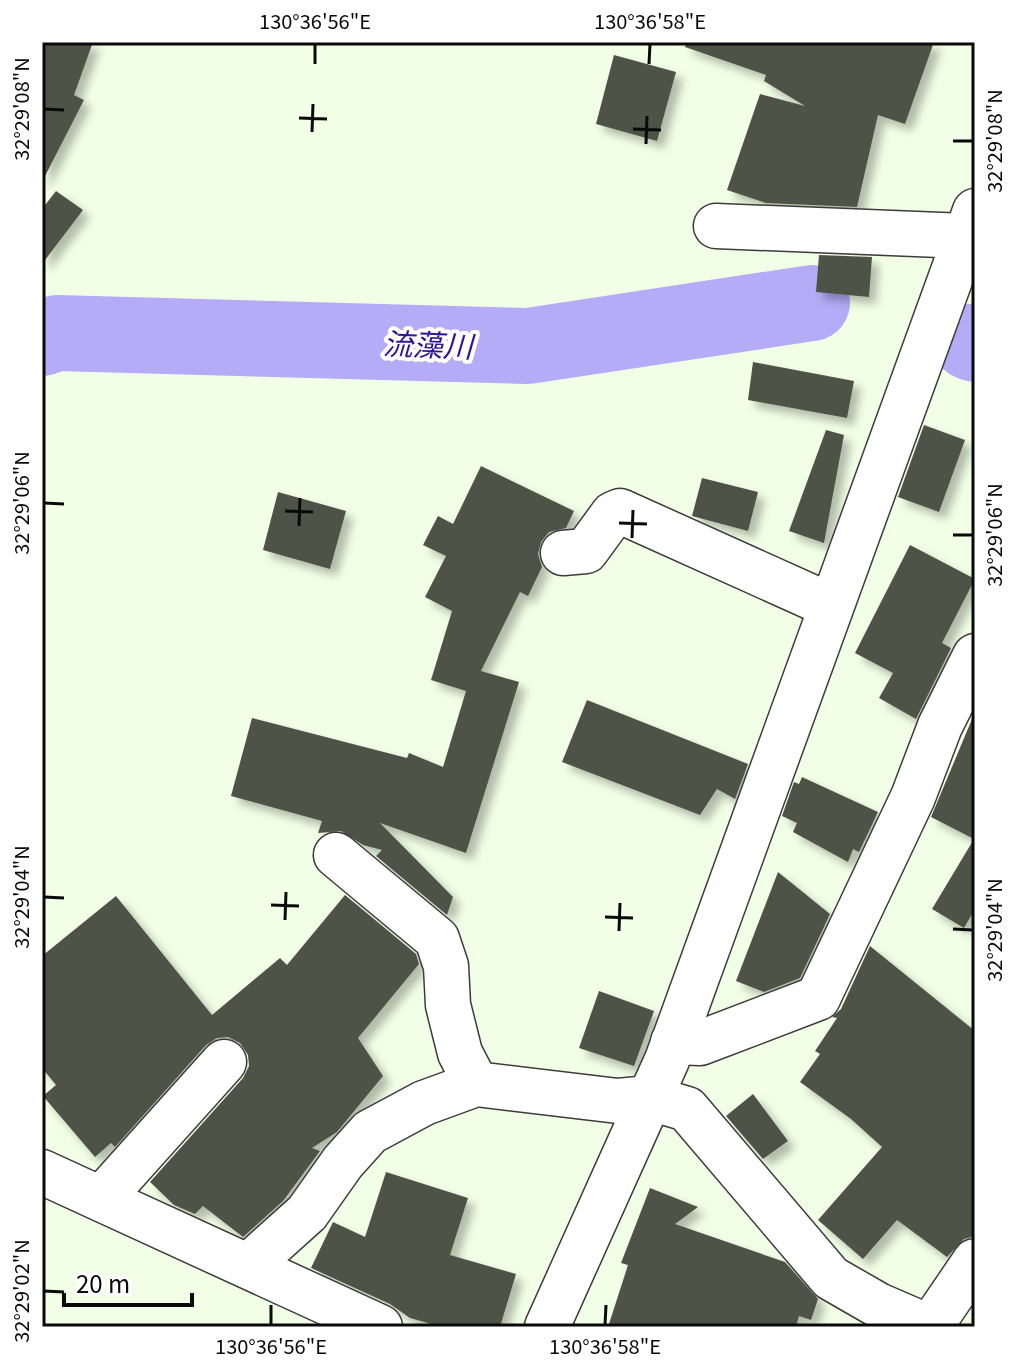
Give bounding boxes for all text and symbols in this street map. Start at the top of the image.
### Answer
text: 130°36'56"E [259,6,371,35]
text: 130°36'58"E [594,6,706,35]
text: 32°29'08"N [6,57,35,161]
text: 32°29'08"N [979,89,1008,193]
water label: 流藻川 [382,319,477,367]
text: 32°29'06"N [6,451,35,555]
text: 32°29'06"N [979,483,1008,587]
text: 32°29'04"N [6,845,35,949]
text: 32°29'04"N [979,878,1008,982]
text: 32°29'02"N [6,1239,35,1343]
scale bar [64,1257,192,1307]
text: 20 m [76,1265,130,1300]
text: 130°36'56"E [215,1331,327,1360]
text: 130°36'58"E [549,1331,661,1360]

